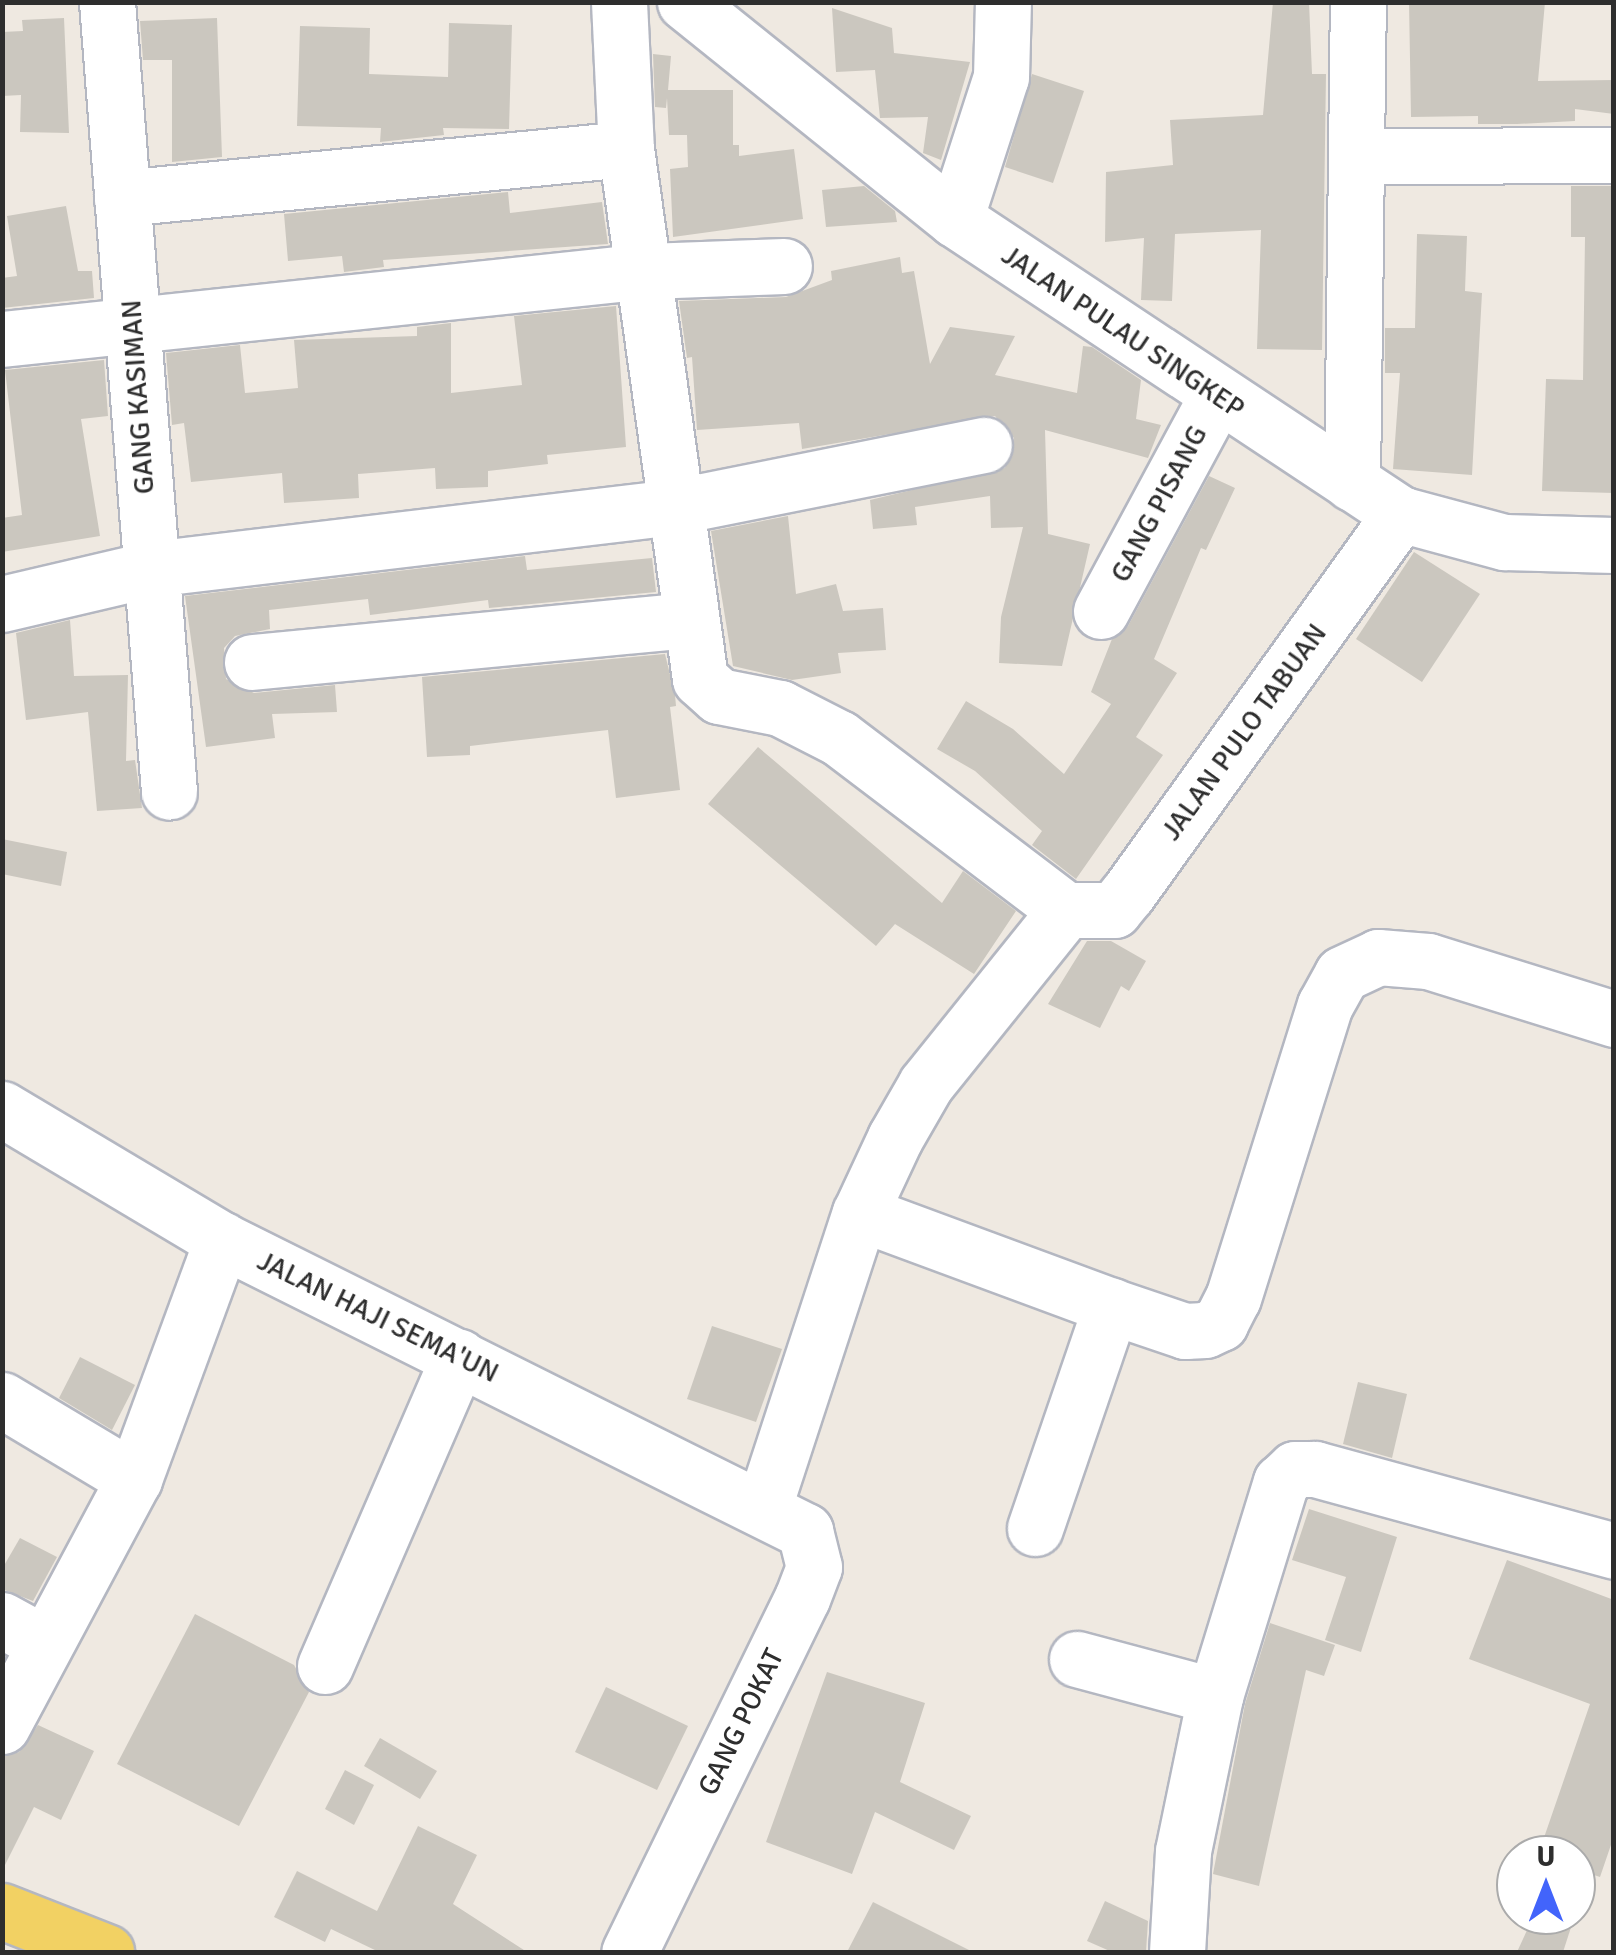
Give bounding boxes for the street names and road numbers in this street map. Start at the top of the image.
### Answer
street label: JALAN PULAU SINGKEP [995,238,1251,426]
street label: GANG KASIMAN [114,299,162,495]
street label: GANG PISANG [1104,420,1214,588]
street label: JALAN PULO TABUAN [1154,617,1334,847]
street label: JALAN HAJI SEMA'UN [252,1244,504,1390]
street label: GANG POKAT [691,1643,791,1801]

